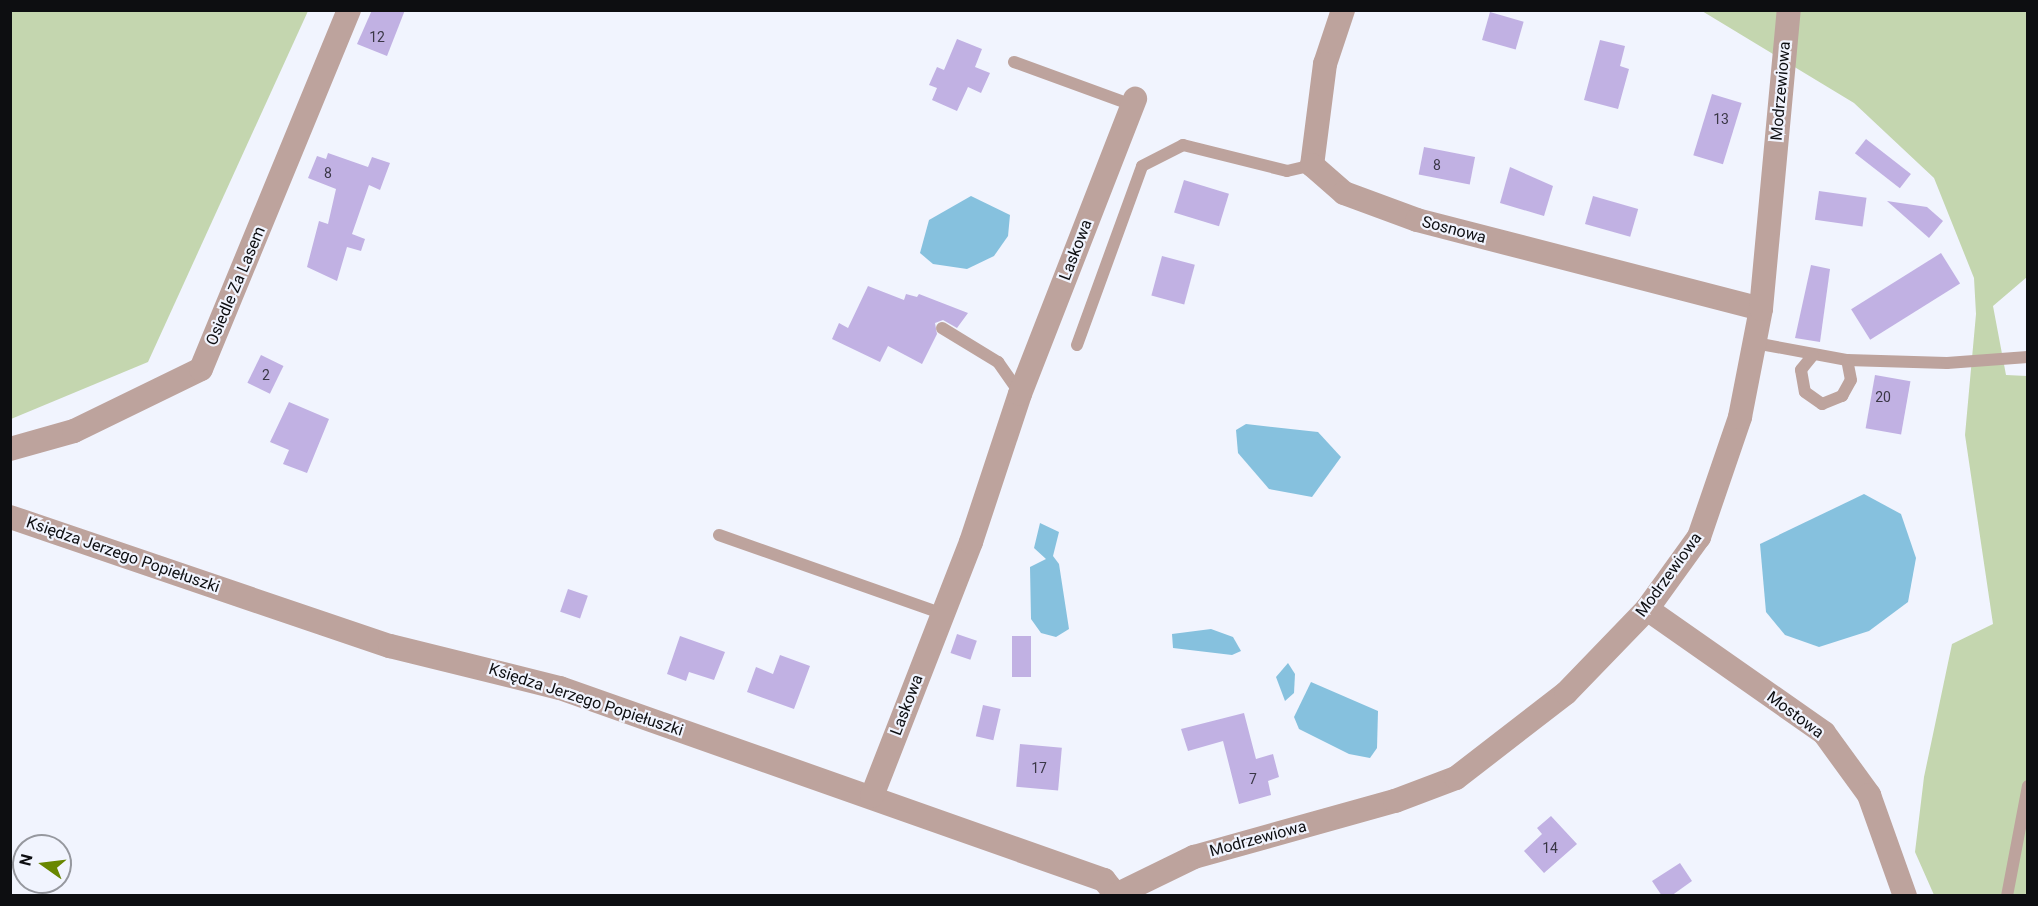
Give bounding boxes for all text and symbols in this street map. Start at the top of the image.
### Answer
house number: 12 [369,29,385,45]
street label: Modrzewiowa [1767,41,1795,141]
house number: 13 [1713,111,1729,127]
house number: 8 [1433,157,1441,173]
house number: 8 [324,165,332,181]
street label: Sosnowa [1420,212,1488,248]
street label: Laskowa [1056,217,1096,283]
street label: Osiedle Za Lasem [202,224,270,348]
house number: 2 [262,367,270,383]
house number: 20 [1875,389,1891,405]
street label: Księdza Jerzego Popiełuszki [24,513,222,597]
street label: Modrzewiowa [1632,529,1706,621]
street label: Księdza Jerzego Popiełuszki [486,659,686,741]
street label: Laskowa [887,672,927,738]
street label: Mostowa [1763,687,1827,743]
house number: 17 [1031,760,1047,776]
house number: 7 [1249,771,1257,787]
street label: Modrzewiowa [1207,817,1309,861]
north arrow [12,834,72,894]
house number: 14 [1542,840,1558,856]
text: N [15,852,37,868]

